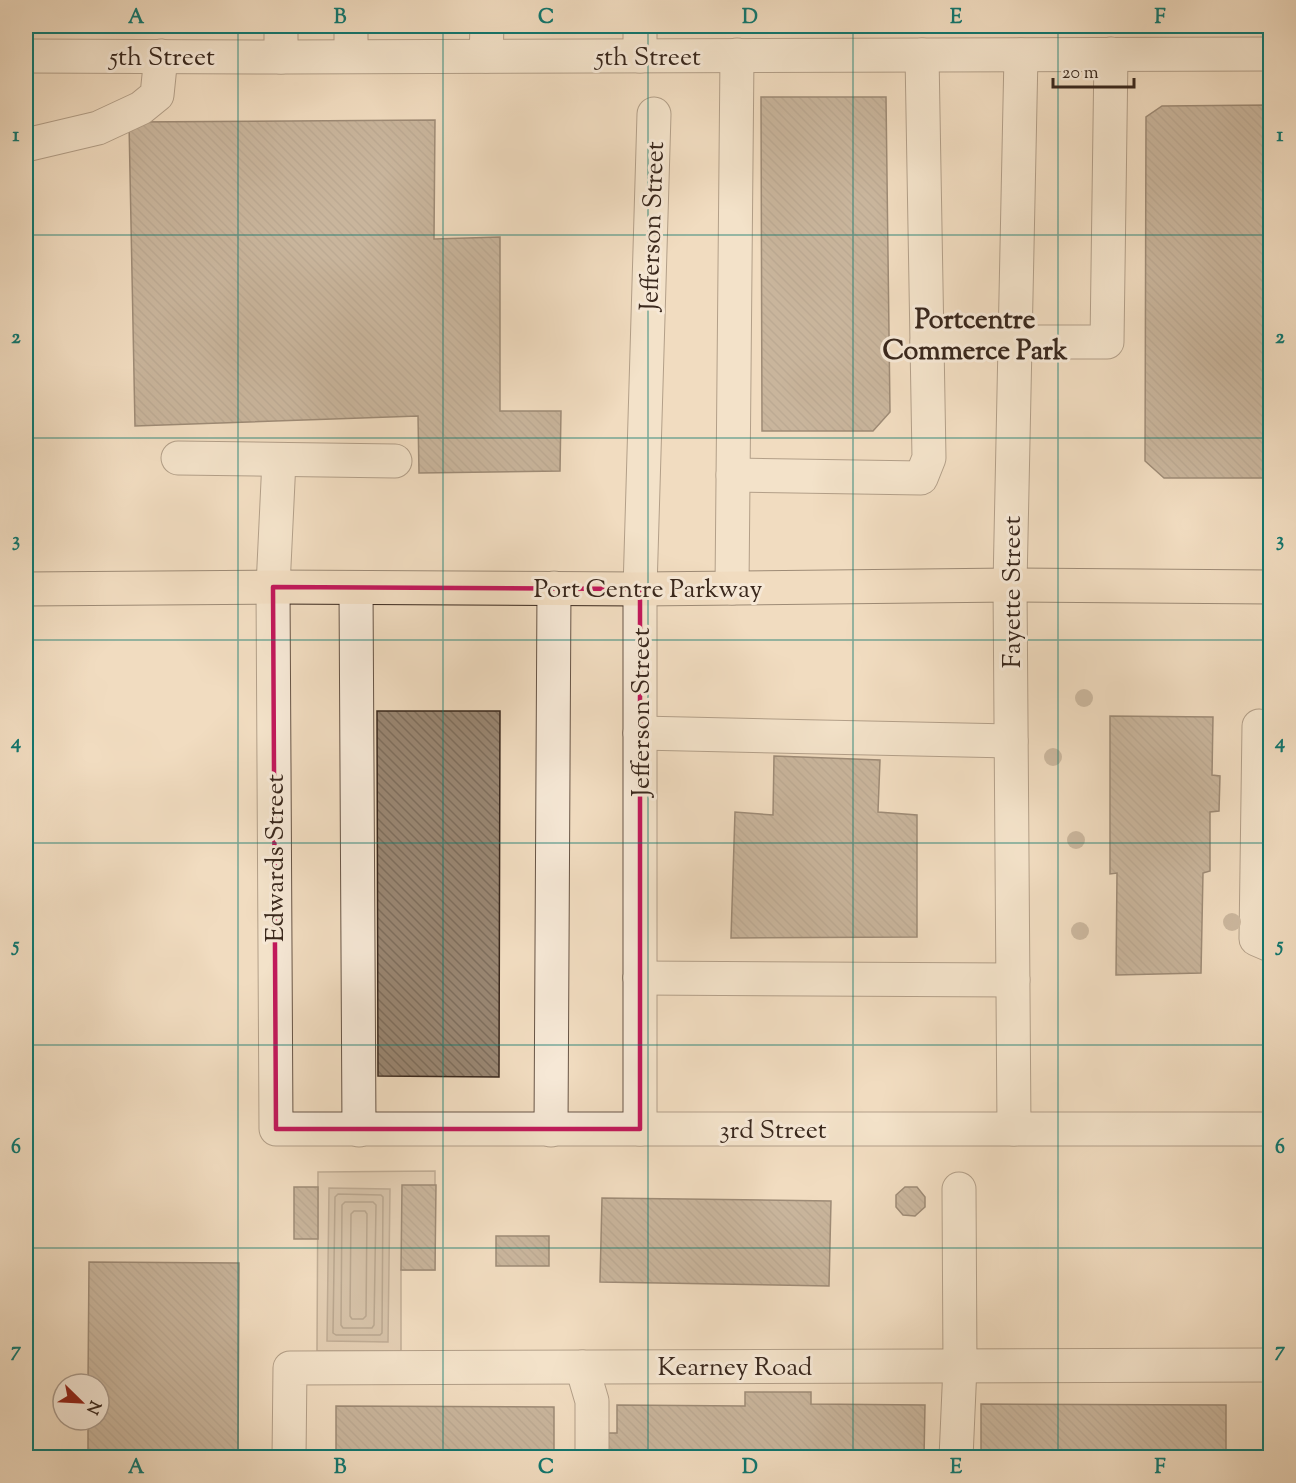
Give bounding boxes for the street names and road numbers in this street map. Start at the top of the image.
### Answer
street label: 5th Street [107,40,215,77]
street label: 5th Street [593,40,701,77]
street label: Jefferson Street [632,141,675,313]
street label: Fayette Street [995,516,1032,668]
street label: Port Centre Parkway [534,572,763,609]
street label: Jefferson Street [624,627,661,799]
street label: Edwards Street [258,774,295,942]
street label: 3rd Street [719,1113,827,1150]
street label: Kearney Road [658,1350,813,1387]

